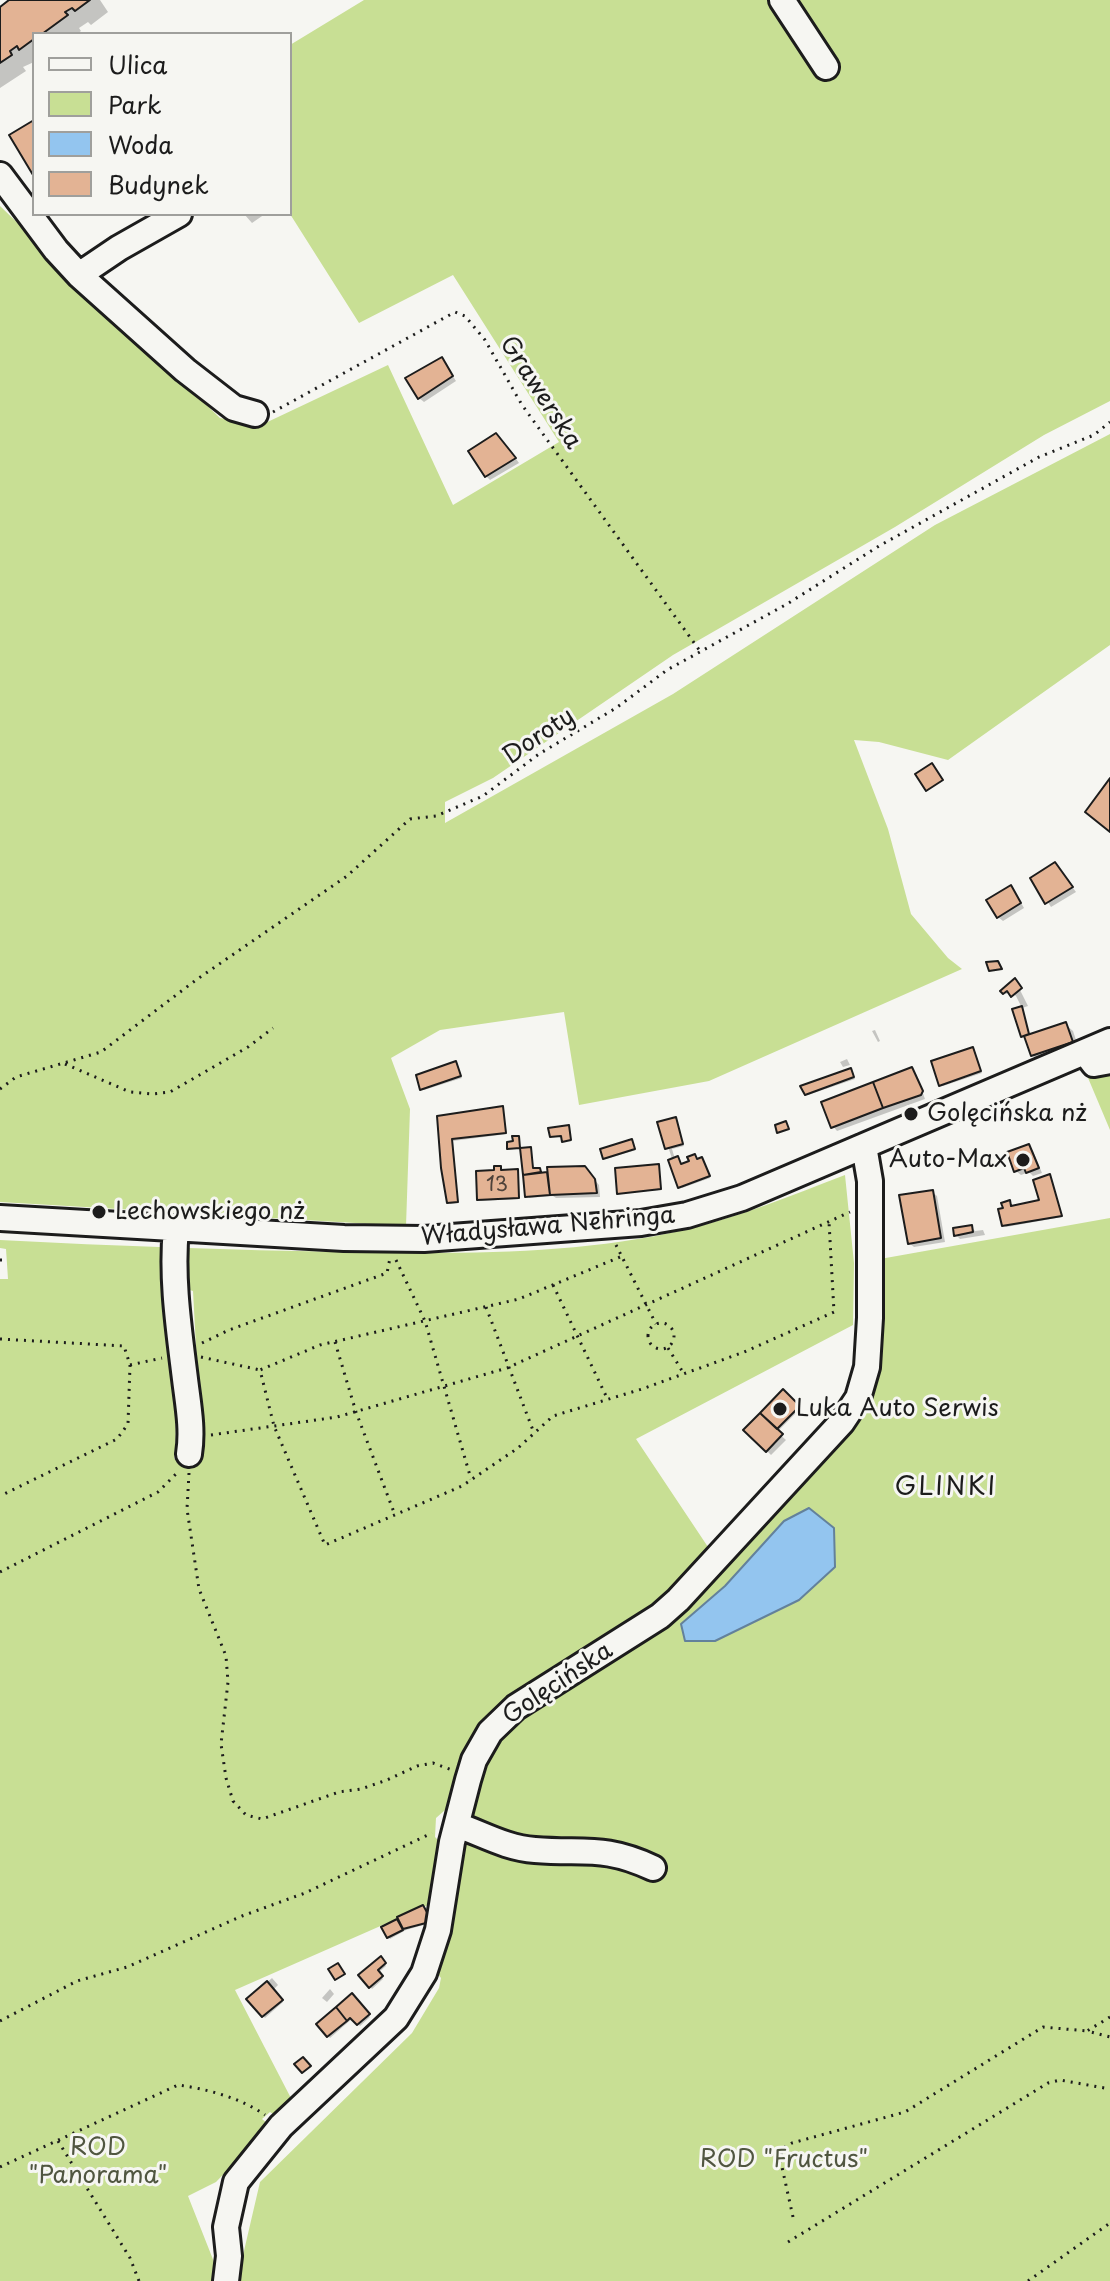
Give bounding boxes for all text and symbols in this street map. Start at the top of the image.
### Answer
legend [32,32,292,216]
text: Ulica [108,46,167,82]
text: Park [108,86,162,122]
text: Woda [108,126,173,162]
text: Budynek [108,166,209,202]
street label: Grawerska [493,331,587,455]
street label: Doroty [498,703,580,771]
place label: Golęcińska nż [927,1100,1087,1128]
marker: Golęcińska nż [902,1105,920,1123]
place label: Auto-Max [889,1146,1007,1174]
marker: Auto-Max [1014,1151,1032,1169]
house number: 13 [486,1173,508,1197]
place label: Lechowskiego nż [115,1198,305,1226]
street label: Władysława Nehringa [420,1202,676,1252]
marker: Lechowskiego nż [90,1203,108,1221]
place label: Luka Auto Serwis [796,1395,999,1423]
marker: Luka Auto Serwis [771,1400,789,1418]
district label: GLINKI [895,1472,997,1504]
street label: Golęcińska [498,1637,618,1731]
park label: ROD "Panorama" [29,2134,167,2190]
park label: ROD "Fructus" [700,2146,868,2174]

